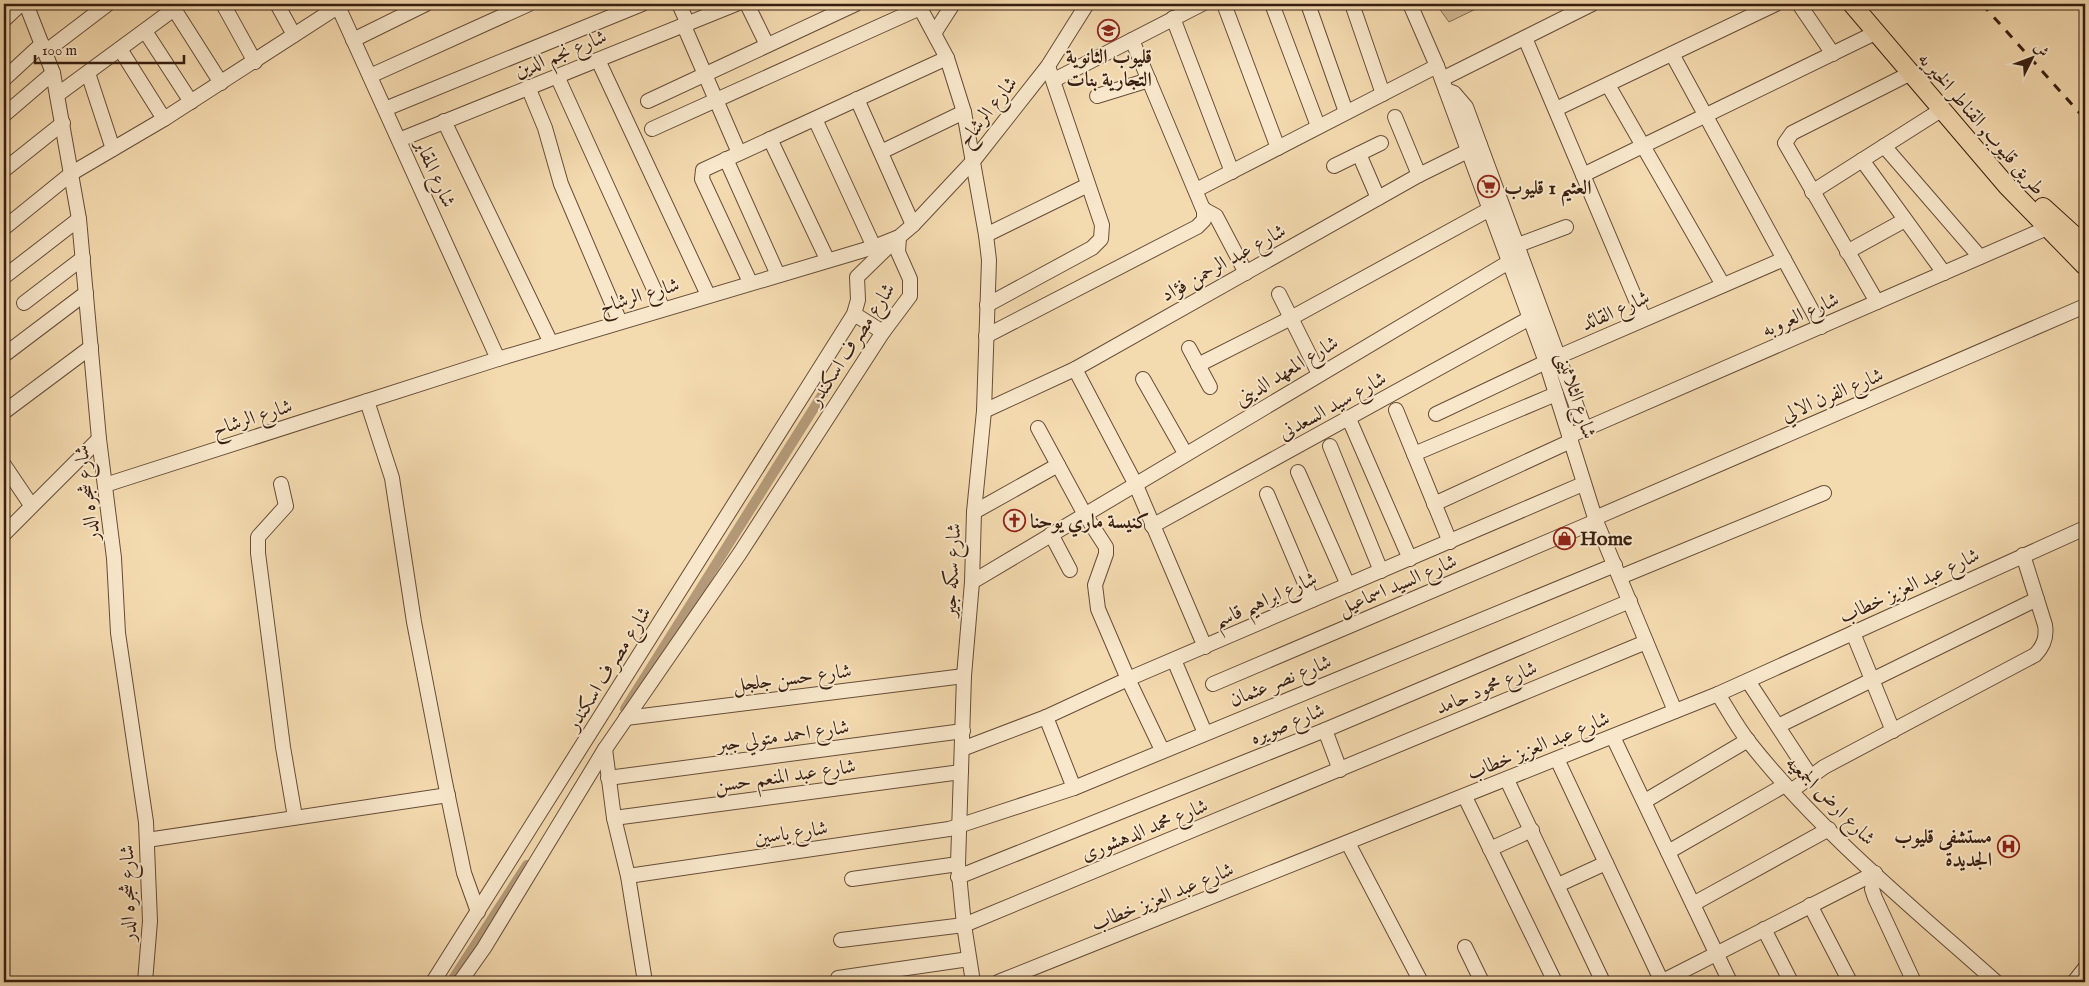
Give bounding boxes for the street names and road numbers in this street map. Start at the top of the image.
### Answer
street label: شارع نجم الدين [511,24,612,89]
street label: طريق قليوب, القناطر الخيريه [1912,47,2050,201]
street label: شارع الرشاح [953,72,1027,155]
street label: شارع المقابر [404,134,461,213]
street label: شارع عبد الرحمن فؤاد [1157,219,1293,311]
street label: شارع الرشاح [596,272,684,324]
street label: شارع مصرف اسكندر [802,279,905,415]
street label: شارع القائد [1578,285,1655,341]
street label: شارع العروبه [1758,287,1845,347]
street label: شارع المعهد الدينى [1230,331,1345,415]
street label: شارع الثلاثينى [1546,349,1601,443]
street label: شارع الفرن الالي [1778,363,1889,432]
street label: شارع سيد السعدنى [1274,366,1393,450]
street label: شارع الرشاح [209,394,297,447]
street label: شارع شجره الدر [69,443,110,544]
street label: شارع سكه جير [937,523,971,620]
street label: شارع عبد العزيز خطاب [1835,543,1986,633]
street label: شارع السيد اسماعيل [1334,549,1463,625]
street label: شارع ابراهيم قاسم [1210,566,1324,640]
street label: شارع مصرف اسكندر [560,602,661,739]
street label: شارع نصر عثمان [1226,650,1337,717]
street label: شارع محمود حامد [1432,656,1543,725]
street label: شارع حسن جلجل [731,659,854,702]
street label: شارع صويره [1246,698,1330,754]
street label: شارع عبد العزيز خطاب [1463,706,1615,790]
street label: شارع احمد متولي جبر [714,715,851,762]
street label: شارع ارض الجمعيه [1777,751,1880,854]
street label: شارع عبد المنعم حسن [713,754,858,804]
street label: شارع محمد الدهشورى [1077,794,1213,871]
street label: شارع ياسين [753,816,830,855]
street label: شارع شجره الدر [115,844,146,943]
street label: شارع عبد العزيز خطاب [1087,857,1239,941]

